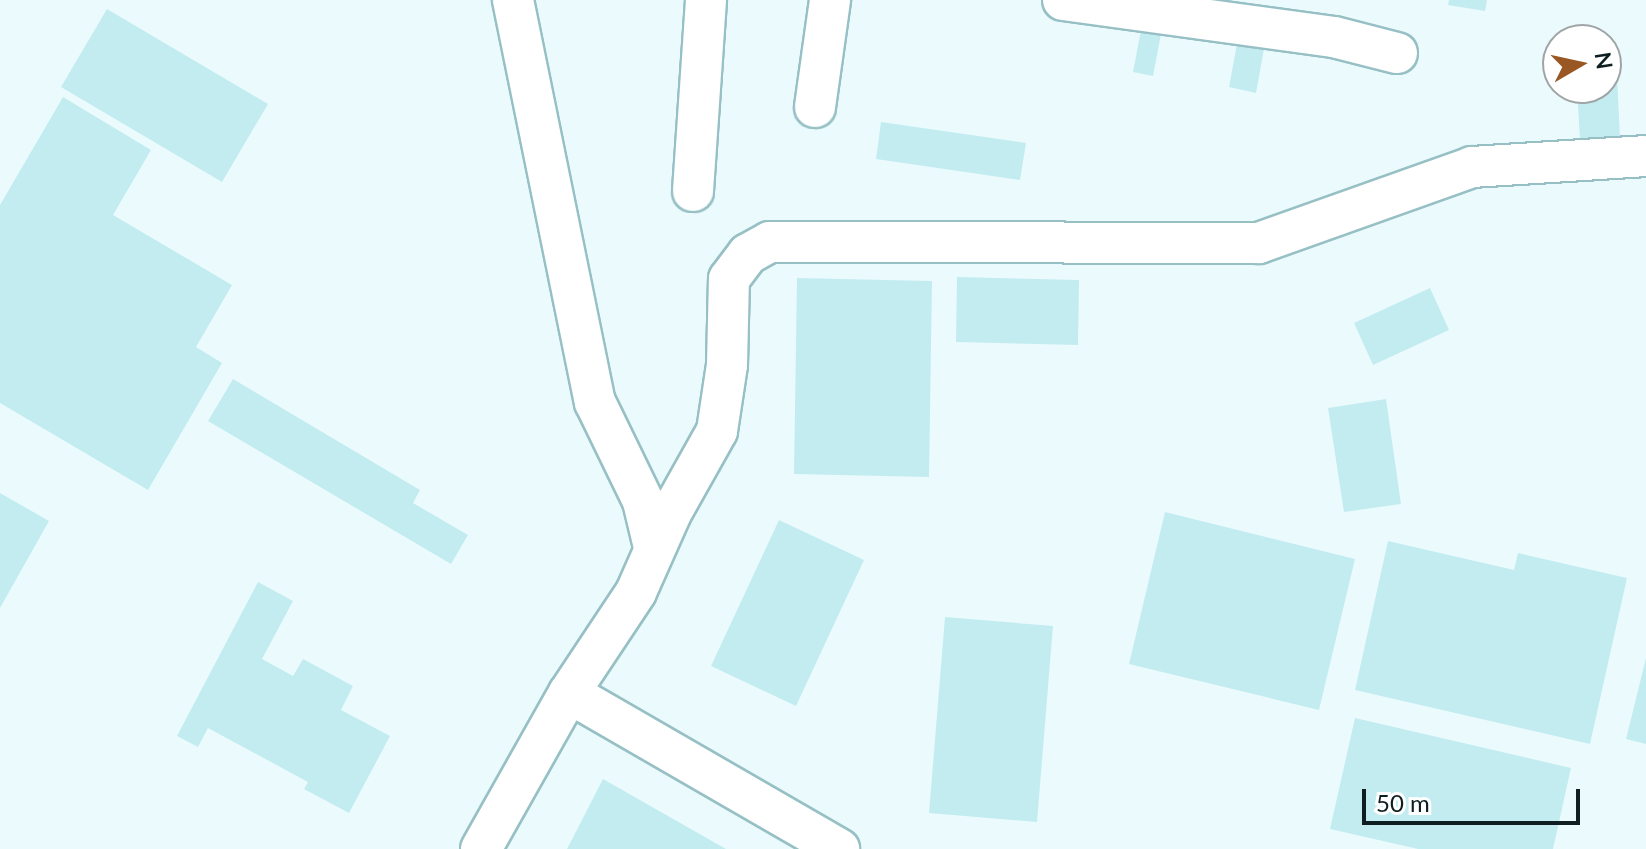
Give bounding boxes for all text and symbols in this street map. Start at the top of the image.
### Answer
north arrow [1542,24,1622,104]
text: N [1590,50,1619,71]
scale bar [1366,773,1584,823]
text: 50 m [1376,788,1430,817]

